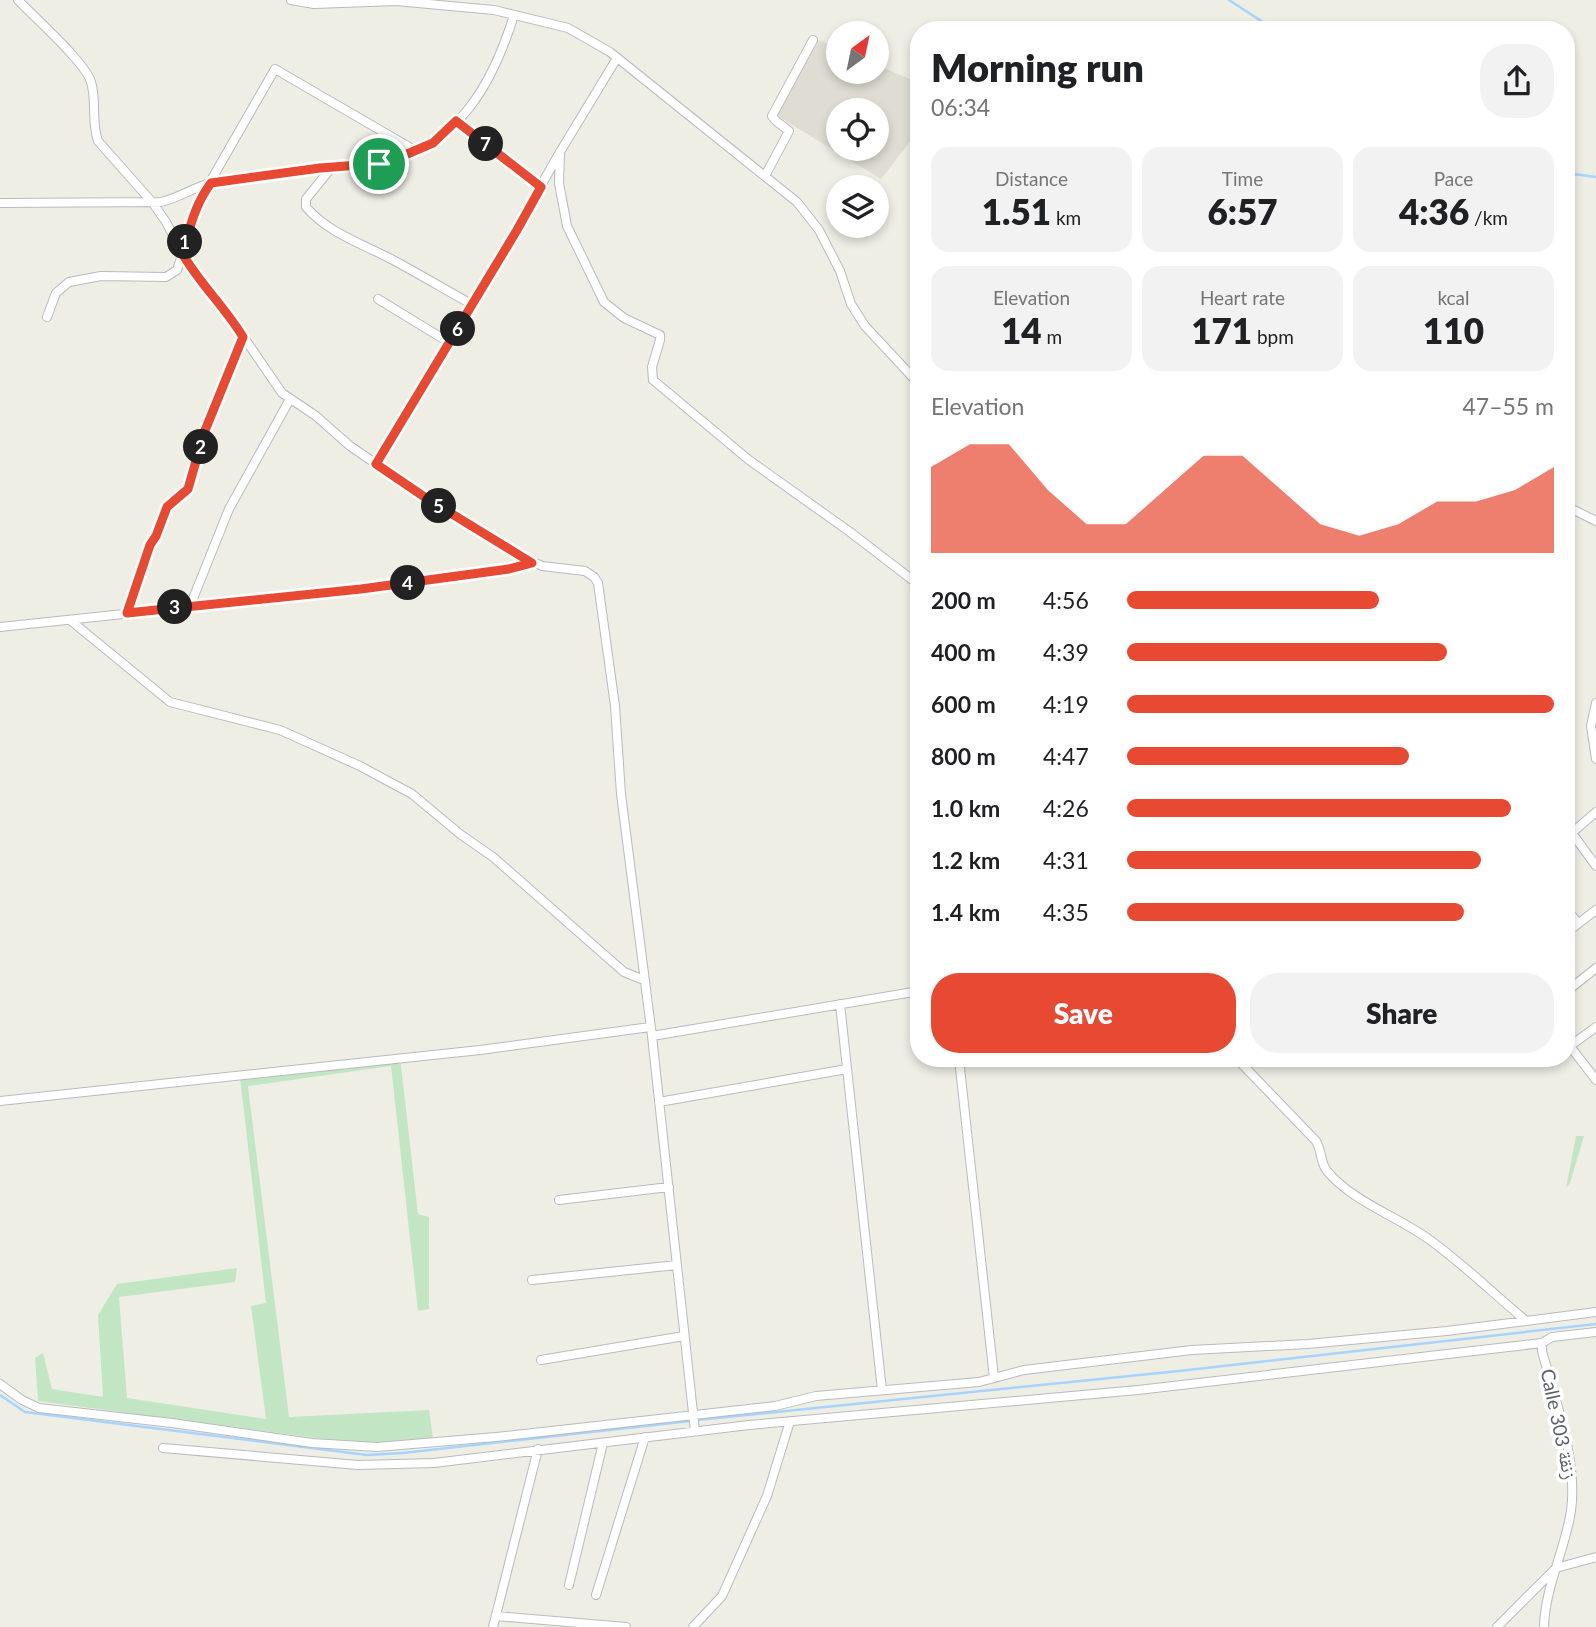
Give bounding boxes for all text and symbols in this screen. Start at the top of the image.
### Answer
north arrow [826,21,889,84]
map controls [826,21,889,238]
text: Morning run [931,44,1144,90]
button: share [1480,44,1554,118]
text: 06:34 [931,93,990,121]
button: locate [826,98,889,161]
pin: 7 [468,127,504,162]
text: 7 [480,132,491,155]
pin [349,134,409,194]
icon: arrive [360,145,398,183]
text: Distance [995,167,1068,190]
text: Time [1222,167,1263,190]
text: Pace [1434,167,1473,190]
button: layers [826,175,889,238]
text: 1.51 [982,190,1051,232]
text: 6:57 [1207,190,1278,232]
text: 4:36 [1399,190,1469,232]
text: km [1051,206,1081,229]
text: /km [1469,206,1508,229]
pin: 1 [168,224,202,260]
text: 1 [179,230,190,253]
text: Elevation [993,286,1070,309]
text: Heart rate [1200,286,1285,309]
text: kcal [1437,286,1470,309]
text: 14 [1001,309,1042,351]
text: 171 [1191,309,1252,351]
text: 110 [1423,309,1484,351]
pin: 6 [440,312,476,346]
text: 6 [452,317,463,340]
text: m [1042,325,1062,348]
text: bpm [1252,325,1294,348]
text: Elevation [931,392,1024,420]
text: 47–55 m [1462,392,1554,420]
pin: 2 [184,430,218,464]
text: 2 [195,435,206,458]
pin: 5 [422,489,457,524]
text: 5 [433,494,444,517]
pin: 4 [390,566,426,600]
text: 4 [402,571,413,594]
text: 200 m [931,586,996,614]
text: 4:56 [1043,586,1089,614]
pin: 3 [158,590,192,624]
text: 3 [169,595,180,618]
text: 400 m [931,638,996,666]
text: 4:39 [1043,638,1089,666]
text: 600 m [931,690,996,718]
text: 4:19 [1043,690,1089,718]
text: 800 m [931,742,996,770]
text: 4:47 [1043,742,1089,770]
text: 1.0 km [931,794,1000,822]
text: 4:26 [1043,794,1089,822]
text: 1.2 km [931,846,1000,874]
text: 4:31 [1043,846,1089,874]
text: 1.4 km [931,898,1000,926]
text: 4:35 [1043,898,1089,926]
button: Save [931,973,1236,1053]
button: Share [1250,973,1554,1053]
street label: Calle 303 زنقة [1536,1367,1582,1481]

